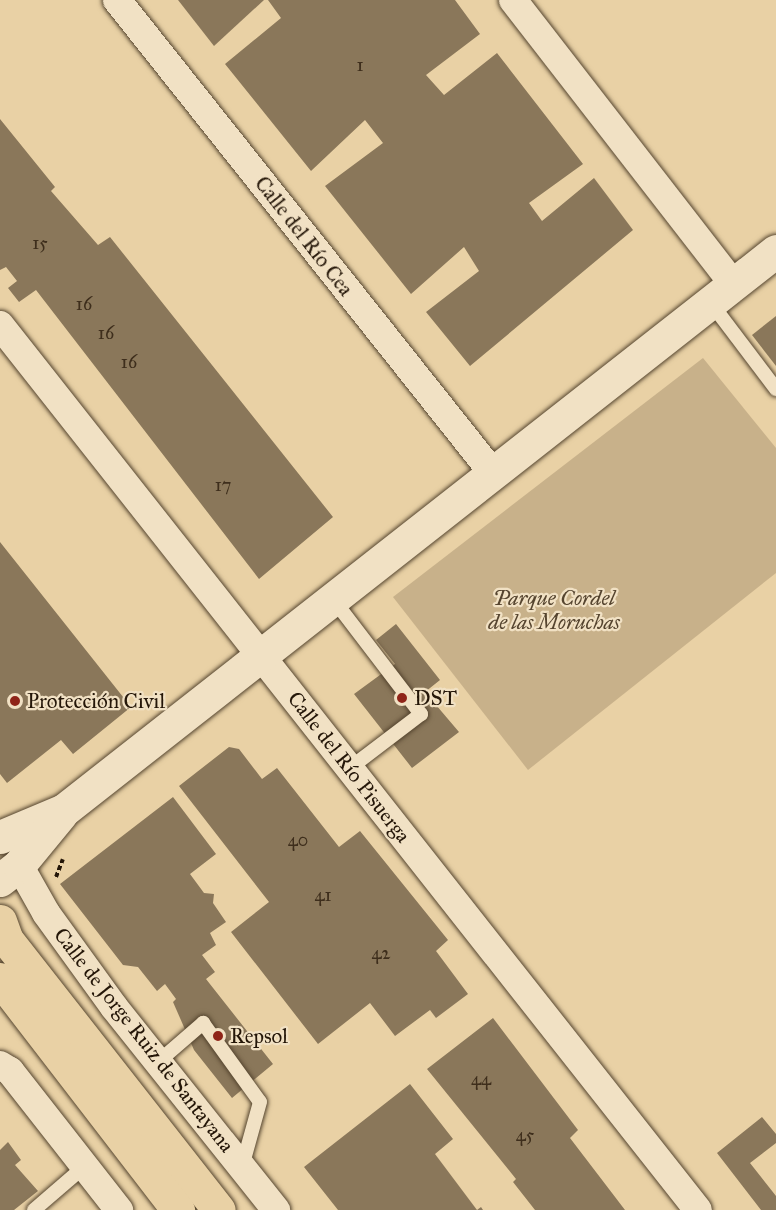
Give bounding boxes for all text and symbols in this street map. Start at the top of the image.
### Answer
house number: 1 [356,54,364,76]
street label: Calle del Río Cea [249,171,359,301]
house number: 15 [32,232,48,254]
house number: 16 [76,293,92,315]
house number: 16 [98,322,114,344]
house number: 16 [121,351,137,373]
house number: 17 [215,474,231,496]
park label: Parque Cordel de las Moruchas [488,585,620,635]
place label: DST [414,685,457,711]
street label: Calle del Río Pisuerga [282,686,416,848]
place label: Protección Civil [27,688,165,714]
marker: DST [395,691,409,705]
marker: Protección Civil [8,694,22,708]
house number: 40 [288,829,308,851]
house number: 41 [314,884,332,906]
street label: Calle de Jorge Ruiz de Santayana [49,923,239,1157]
house number: 42 [372,942,390,964]
place label: Repsol [230,1023,288,1049]
marker: Repsol [211,1029,225,1043]
house number: 44 [471,1068,491,1090]
house number: 45 [516,1124,534,1146]

